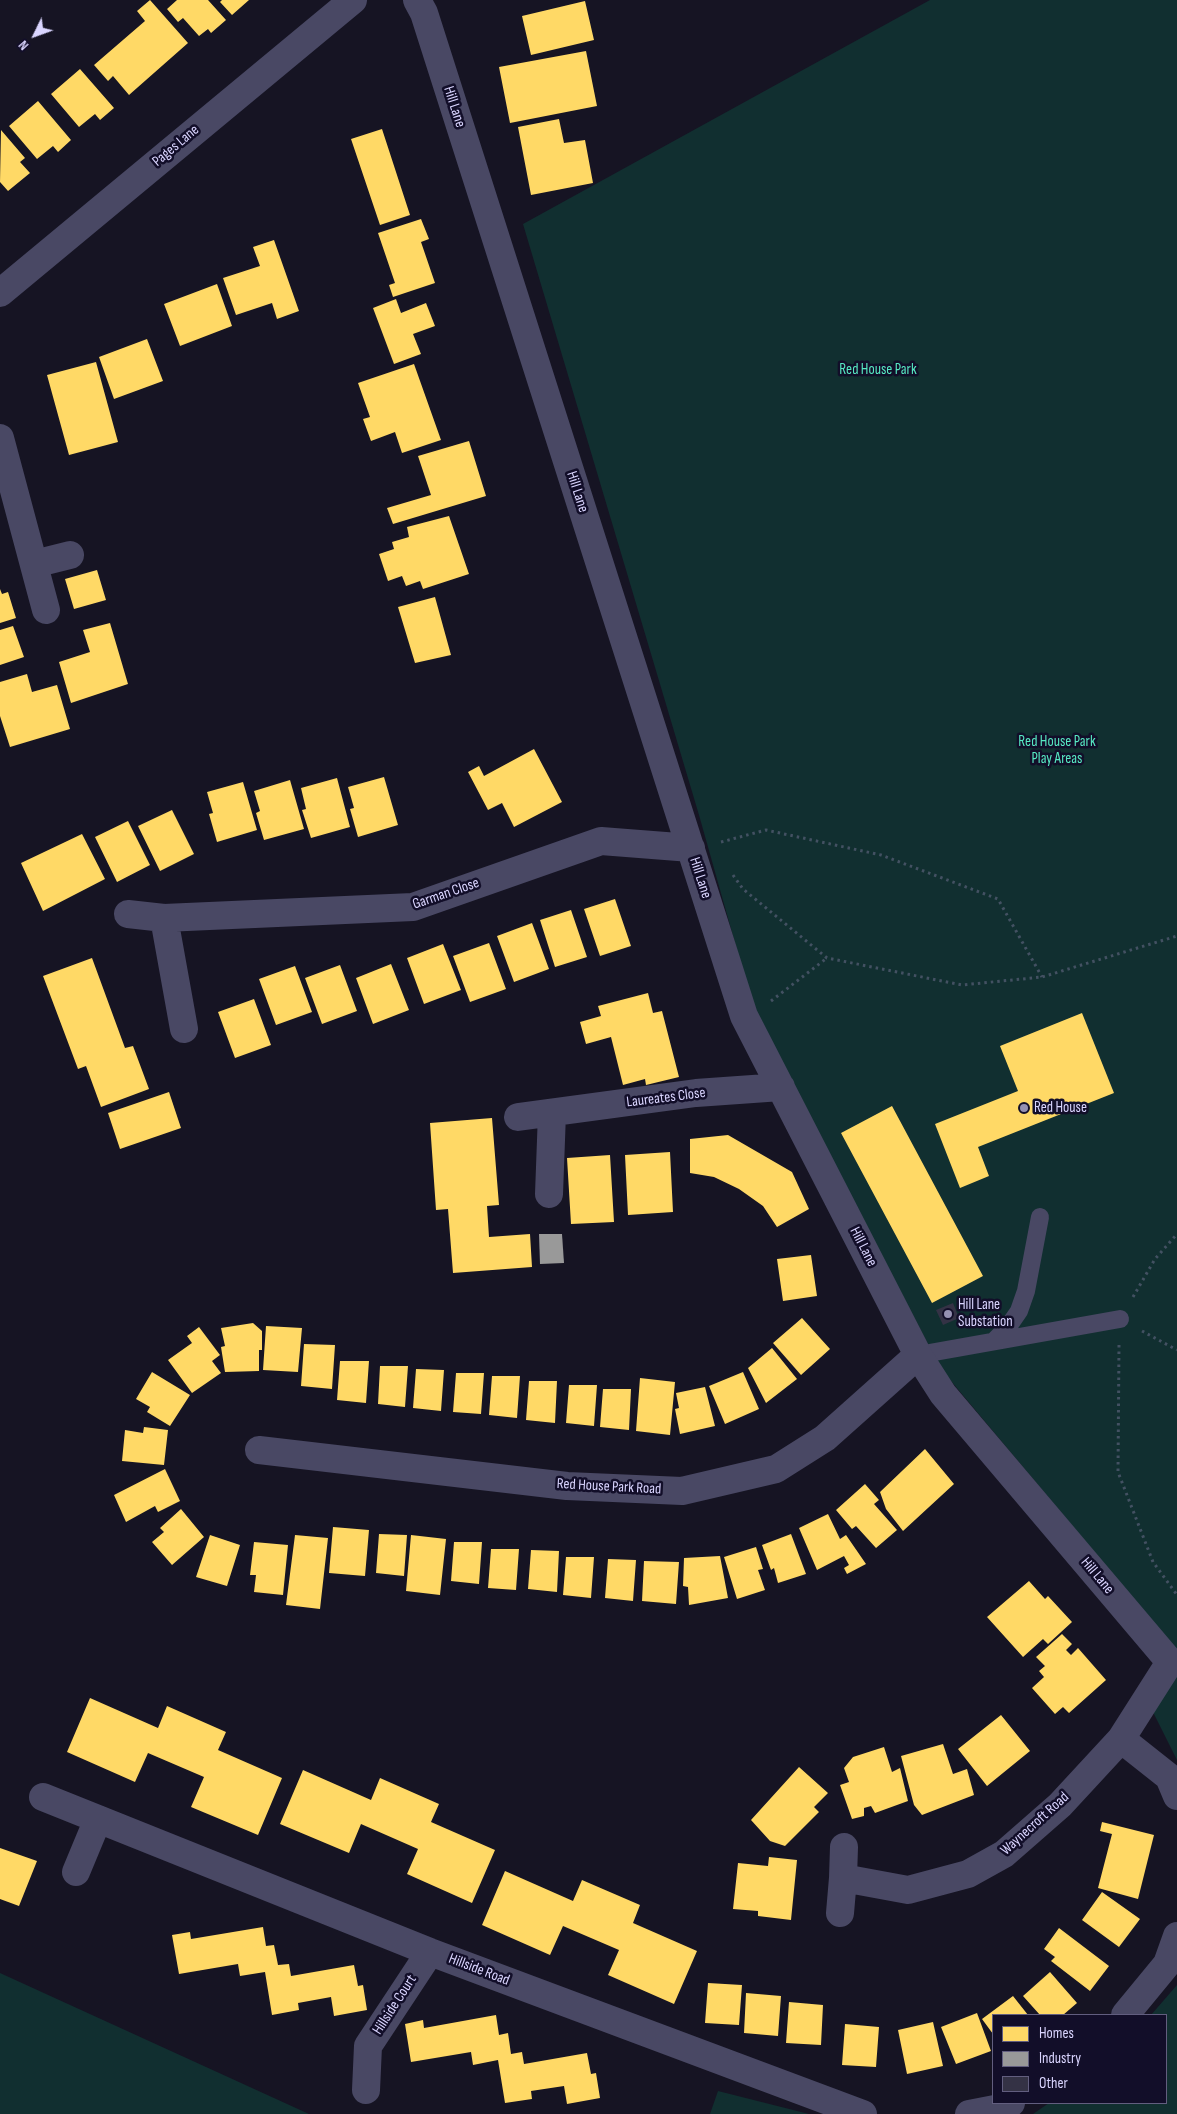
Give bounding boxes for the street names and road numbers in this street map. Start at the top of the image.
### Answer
street label: Hill Lane [439,84,469,130]
street label: Pages Lane [149,121,203,171]
street label: Hill Lane [562,469,592,515]
street label: Hill Lane [685,855,715,901]
street label: Garman Close [410,874,482,914]
street label: Laureates Close [625,1084,707,1112]
street label: Hill Lane [845,1224,881,1270]
street label: Red House Park Road [556,1475,662,1499]
street label: Hill Lane [1077,1554,1117,1598]
street label: Waynecroft Road [997,1789,1073,1859]
street label: Hillside Road [446,1950,512,1990]
street label: Hillside Court [369,1972,421,2038]

